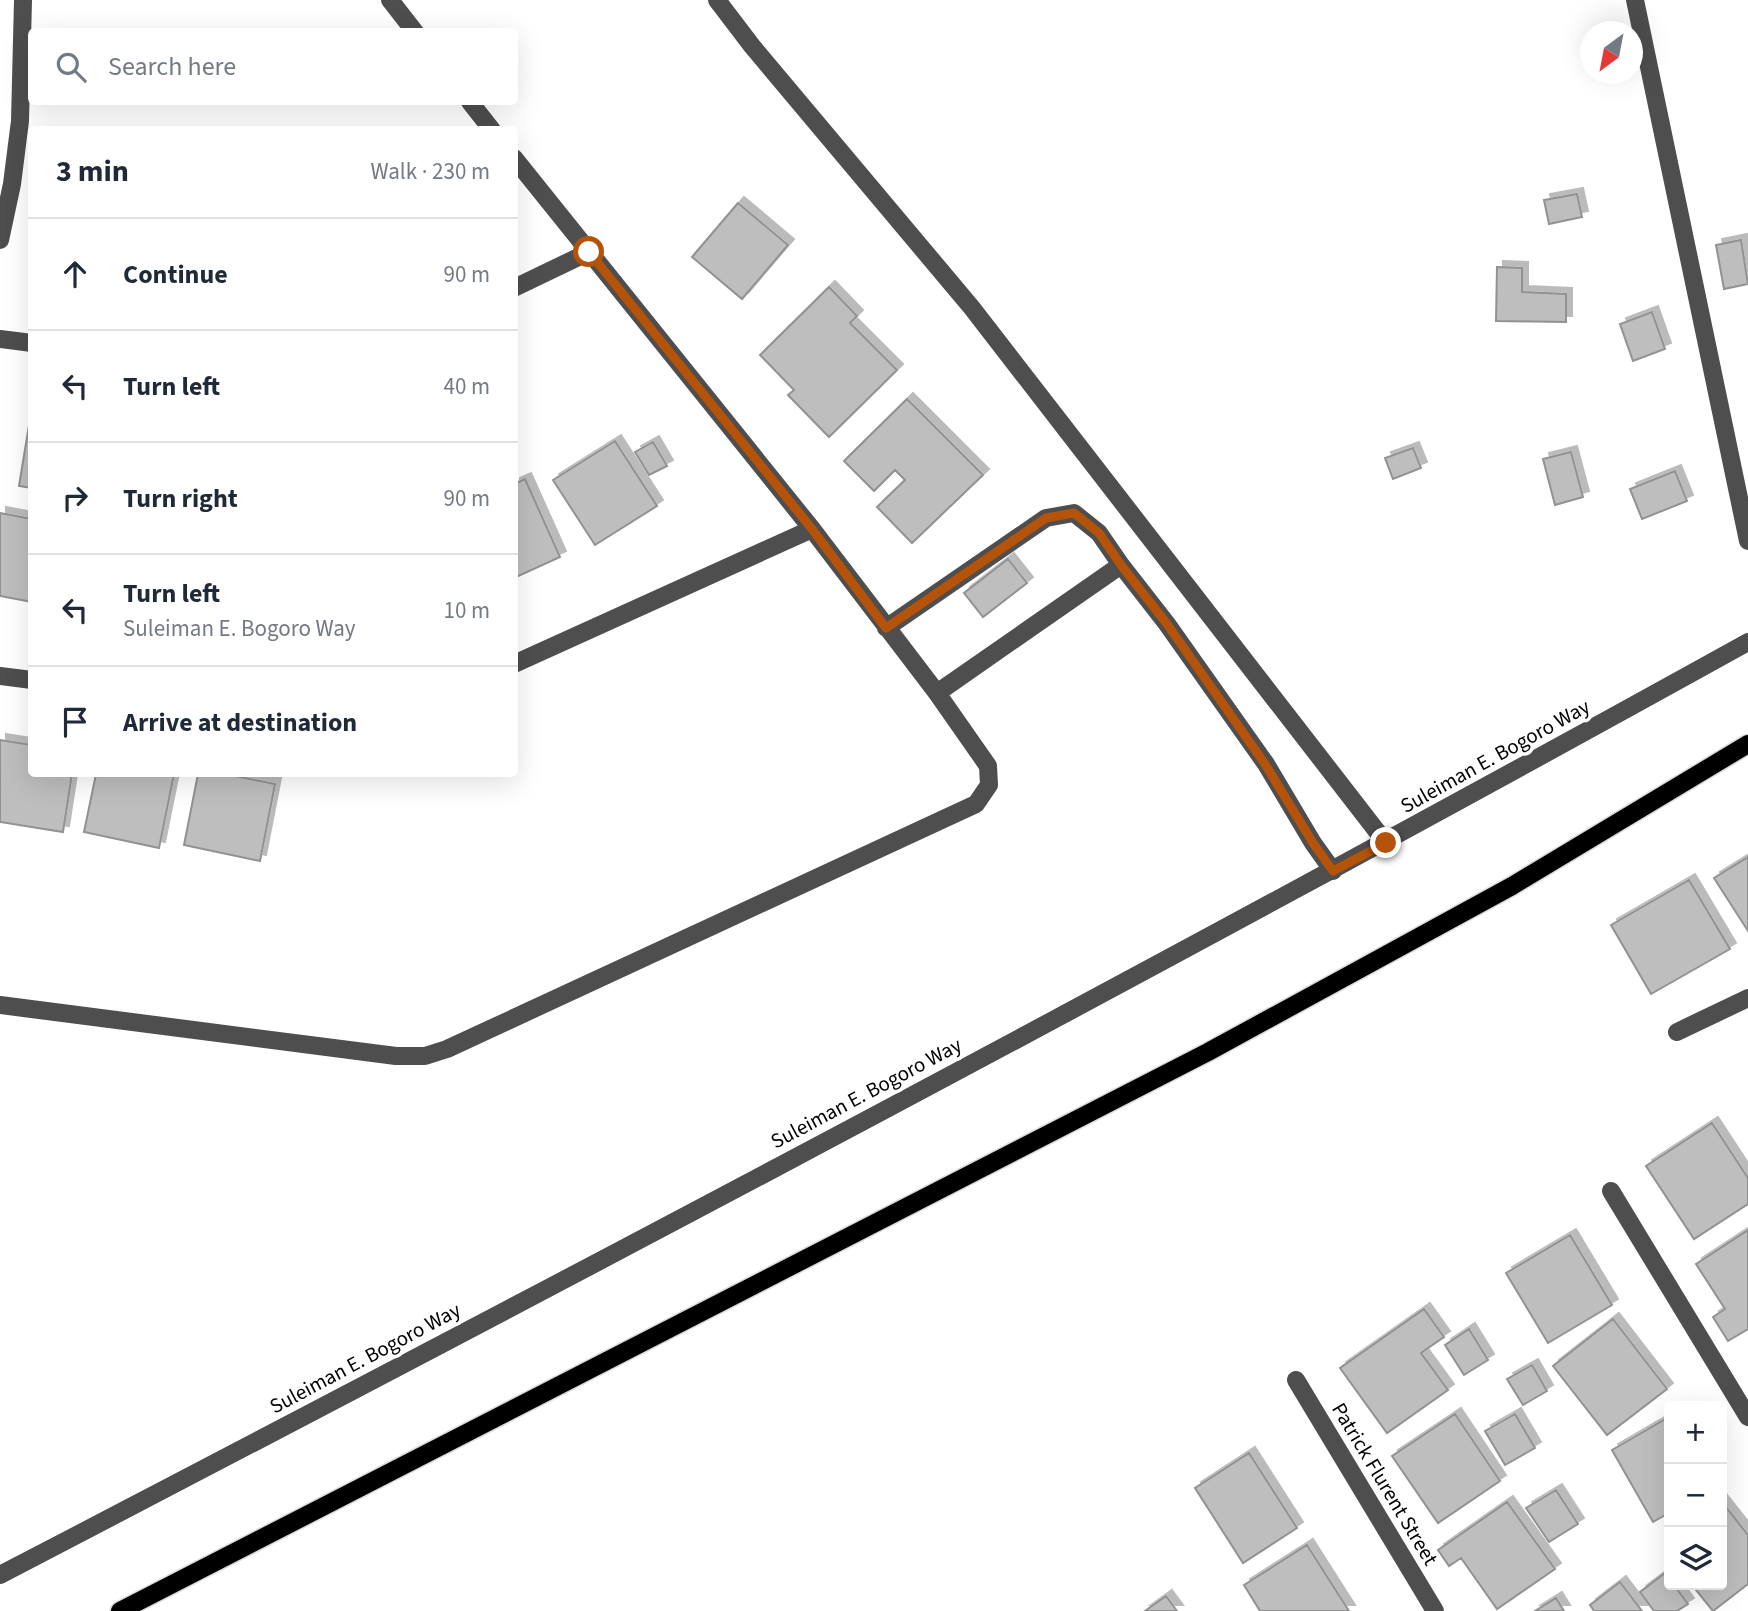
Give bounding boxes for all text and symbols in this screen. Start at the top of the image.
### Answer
north arrow [1580,21,1643,84]
search box [28,28,518,105]
icon: search [52,48,90,86]
text: Search here [108,48,236,85]
text: 3 min [56,150,129,193]
text: Walk · 230 m [371,155,490,188]
route start [573,236,604,267]
icon: ahead [56,255,94,293]
text: Continue [123,256,228,293]
text: 90 m [443,258,490,291]
icon: left [56,367,94,405]
text: Turn left [123,368,220,405]
text: 40 m [443,370,490,403]
icon: right [56,479,94,517]
text: Turn right [123,480,238,517]
text: 90 m [443,482,490,515]
text: Turn left [123,575,220,612]
icon: left [56,591,94,629]
text: 10 m [443,594,490,627]
text: Suleiman E. Bogoro Way [123,612,356,645]
street label: Suleiman E. Bogoro Way [1395,691,1595,821]
icon: arrive [56,703,94,741]
text: Arrive at destination [123,704,357,741]
route end [1370,827,1401,858]
street label: Suleiman E. Bogoro Way [765,1030,967,1156]
street label: Suleiman E. Bogoro Way [264,1295,466,1421]
street label: Patrick Flurent Street [1324,1397,1446,1571]
map controls [1664,1401,1727,1590]
button: + [1664,1401,1727,1464]
button: − [1664,1464,1727,1527]
button: layers [1664,1527,1727,1590]

